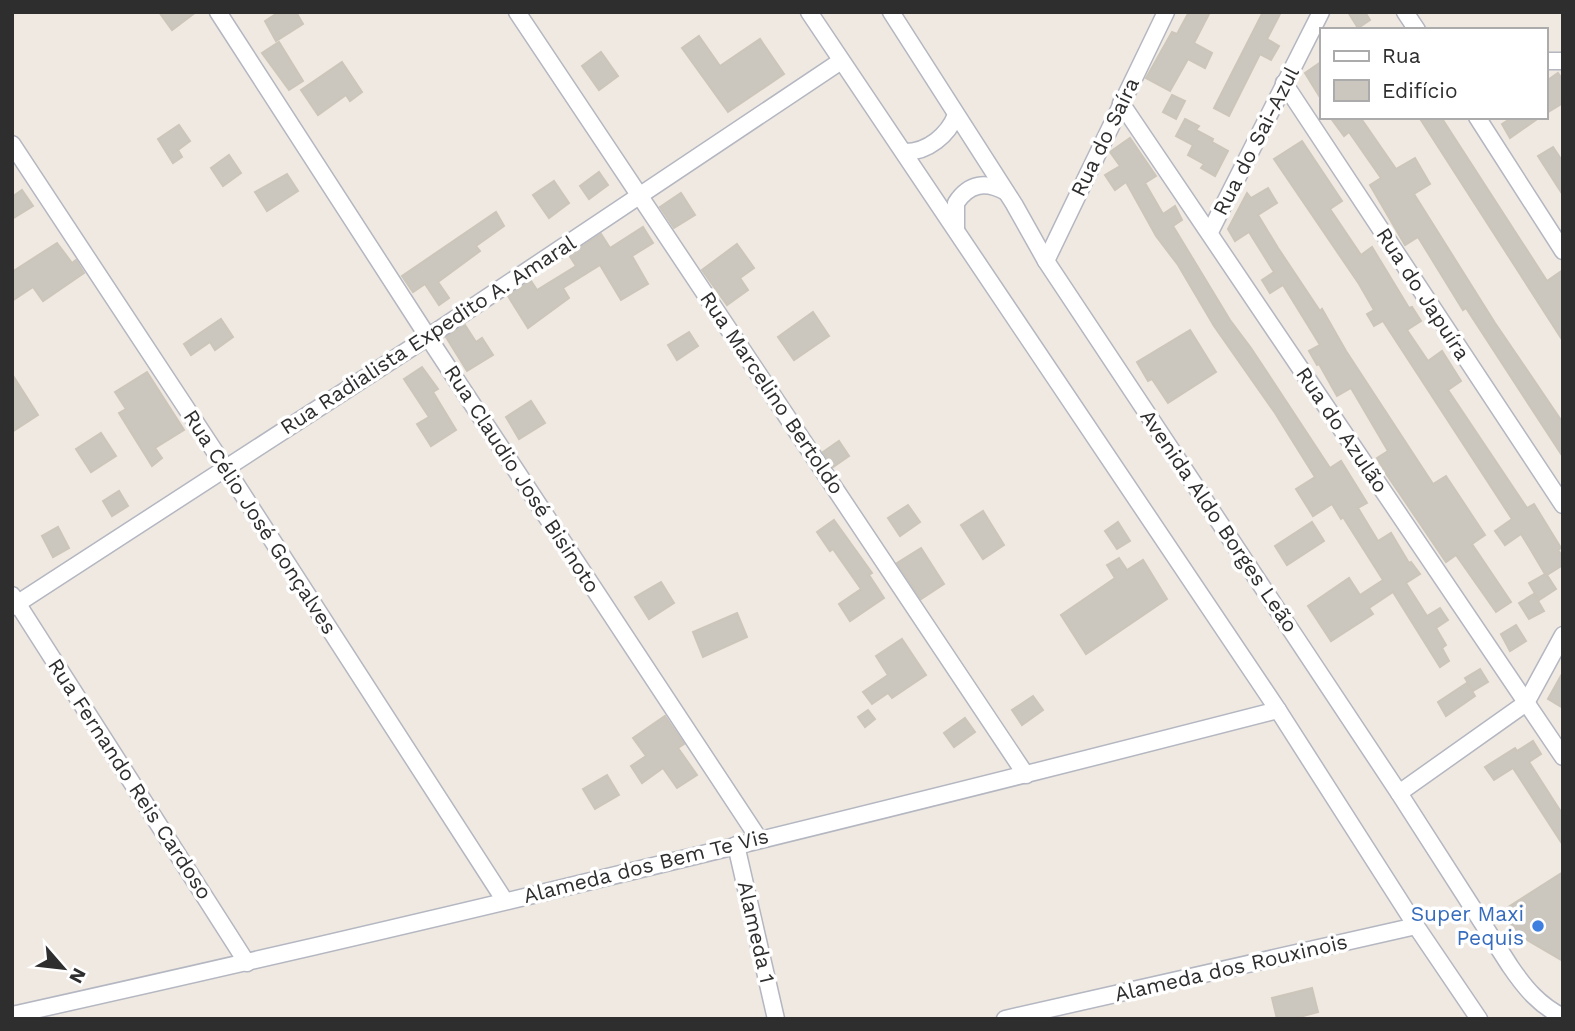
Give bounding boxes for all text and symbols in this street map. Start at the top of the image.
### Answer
legend [1320,28,1547,119]
text: Rua [1382,43,1421,68]
street label: Rua do Sai-Azul [1207,62,1304,219]
street label: Rua do Saíra [1065,73,1144,200]
text: Edifício [1382,78,1458,103]
street label: Rua do Japuíra [1371,223,1476,365]
street label: Rua Radialista Expedito A. Amaral [275,229,580,440]
street label: Rua Marcelino Bertoldo [695,287,850,499]
street label: Rua Claudio José Bisinoto [439,360,605,597]
street label: Rua do Azulão [1291,362,1394,497]
street label: Avenida Aldo Borges Leão [1135,404,1303,637]
street label: Rua Célio José Gonçalves [179,405,342,639]
street label: Rua Fernando Reis Cardoso [43,654,218,904]
street label: Alameda dos Bem Te Vis [521,823,771,908]
street label: Alameda 1 [733,878,780,985]
place label: Super Maxi Pequis [1411,901,1524,950]
marker: Super Maxi Pequis [1530,918,1546,934]
street label: Alameda dos Rouxinois [1112,929,1350,1006]
north arrow [28,933,98,1003]
text: N [64,964,91,987]

